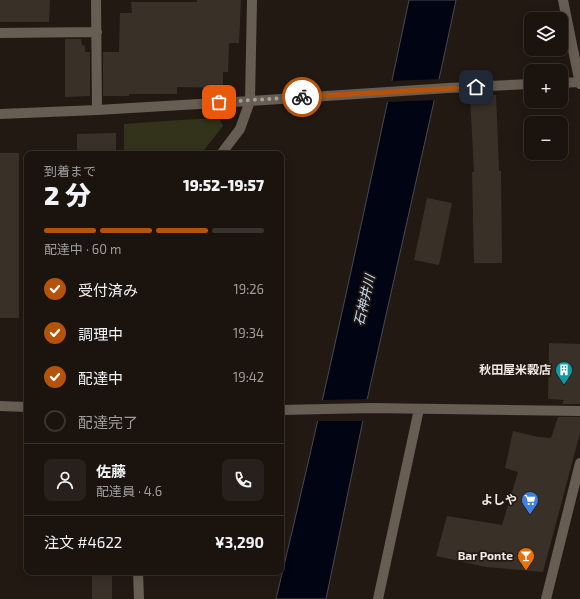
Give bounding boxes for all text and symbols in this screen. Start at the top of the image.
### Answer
map controls [524,12,568,160]
button: layers [524,12,568,56]
button: + [524,64,568,108]
pin [459,70,493,104]
icon: home [465,76,487,98]
courier [282,77,322,117]
pin [202,85,236,119]
icon: bike [291,86,313,108]
icon: bag [208,91,230,113]
button: − [524,116,568,160]
text: 到着まで [44,163,96,179]
text: 19:52–19:57 [183,176,264,194]
text: 2 分 [44,179,91,210]
text: 配達中 · 60 m [44,241,121,257]
water label: 石神井川 [350,271,378,327]
icon: check [44,278,66,300]
text: 受付済み [78,281,138,299]
text: 19:26 [234,281,264,297]
icon: check [44,322,66,344]
text: 調理中 [78,325,123,343]
text: 19:34 [233,325,264,341]
building icon: 秋田屋米穀店 [554,360,574,385]
place label: 秋田屋米穀店 [479,362,551,376]
icon: check [44,366,66,388]
text: 配達中 [78,369,123,387]
text: 19:42 [233,369,264,385]
text: 配達完了 [78,413,138,431]
button: person [44,459,86,501]
button: phone [222,459,264,501]
text: 佐藤 [96,462,126,480]
text: 配達員 · 4.6 [96,483,162,499]
supermarket icon: よしや [520,490,540,515]
place label: よしや [481,492,517,506]
text: 注文 #4622 [44,533,122,551]
text: ¥3,290 [215,533,264,551]
bar icon: Bar Ponte [516,546,536,571]
place label: Bar Ponte [458,548,513,562]

